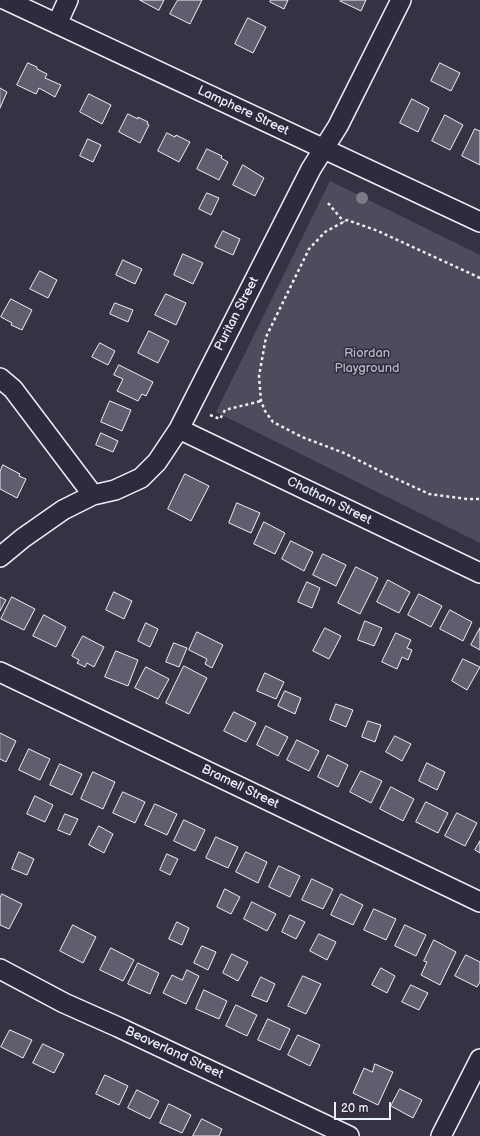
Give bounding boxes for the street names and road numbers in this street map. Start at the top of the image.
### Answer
street label: Lamphere Street [195,83,291,139]
street label: Puritan Street [212,275,262,353]
street label: Chatham Street [284,474,374,528]
street label: Bramell Street [199,762,281,812]
street label: Beaverland Street [122,1023,226,1083]

